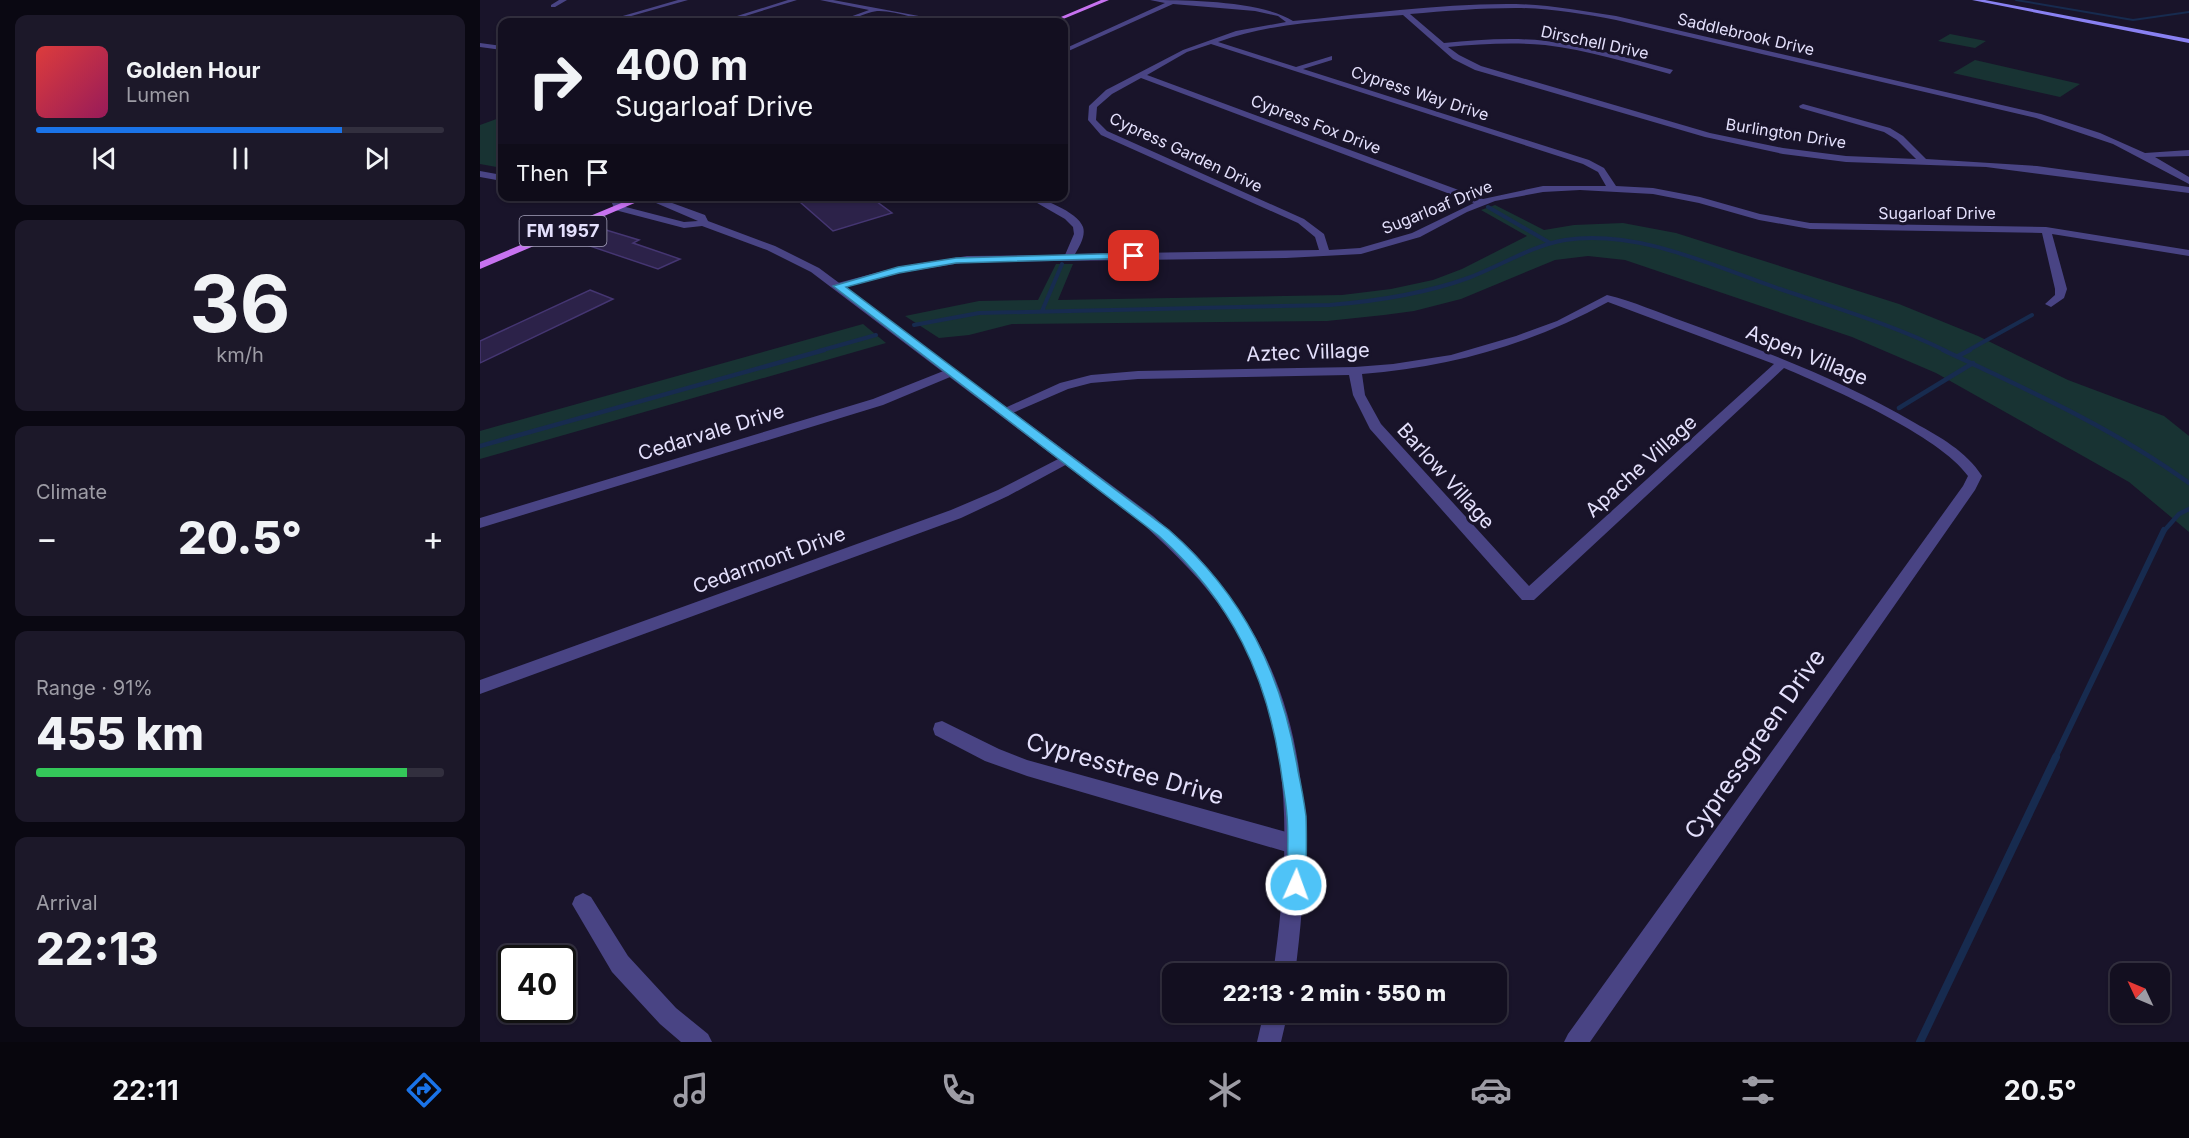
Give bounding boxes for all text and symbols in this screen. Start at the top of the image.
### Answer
street label: Saddlebrook Drive [1676,9,1816,59]
street label: Dirschell Drive [1539,21,1651,63]
text: 400 m [615,39,748,90]
icon: right [516,42,594,120]
text: Golden Hour [126,57,260,83]
street label: Cypress Way Drive [1349,61,1491,125]
text: Lumen [126,83,190,107]
text: Sugarloaf Drive [615,90,813,123]
street label: Cypress Fox Drive [1248,90,1384,158]
street label: Cypress Garden Drive [1106,108,1266,196]
street label: Burlington Drive [1724,114,1848,152]
icon: previous [88,142,121,175]
icon: pause [224,142,257,175]
icon: next [360,142,393,175]
icon: arrive [581,156,614,189]
text: Then [516,160,569,186]
street label: Sugarloaf Drive [1379,176,1495,238]
street label: Sugarloaf Drive [1878,203,1996,223]
road number: FM 1957 [520,216,607,246]
pin [1108,230,1159,281]
icon: arrive [1117,239,1150,272]
text: 36 [189,256,291,351]
street label: Aspen Village [1743,320,1871,390]
street label: Aztec Village [1246,338,1370,366]
text: km/h [216,343,264,367]
street label: Cedarvale Drive [635,398,787,466]
street label: Apache Village [1580,410,1702,522]
street label: Barlow Village [1392,418,1500,534]
text: Climate [36,480,107,504]
text: 20.5° [178,510,302,565]
text: − [36,518,58,558]
text: + [422,518,444,558]
street label: Cedarmont Drive [689,521,849,599]
street label: Cypressgreen Drive [1678,643,1831,844]
text: Range · 91% [36,676,153,700]
text: 455 km [36,706,204,761]
street label: Cypresstree Drive [1023,726,1227,811]
position arrow [1264,853,1328,917]
text: Arrival [36,891,98,915]
text: 22:13 [36,921,159,976]
speed limit sign: 40 [498,945,576,1023]
north arrow [2110,963,2170,1023]
map controls [2110,963,2170,1023]
text: 22:13 · 2 min · 550 m [1223,980,1446,1006]
icon: directions [403,1069,445,1111]
icon: music [670,1069,712,1111]
icon: phone [937,1069,979,1111]
icon: climate [1204,1069,1246,1111]
icon: car [1470,1069,1512,1111]
icon: filters [1737,1069,1779,1111]
text: 22:11 [112,1074,179,1107]
text: 20.5° [2004,1074,2077,1107]

